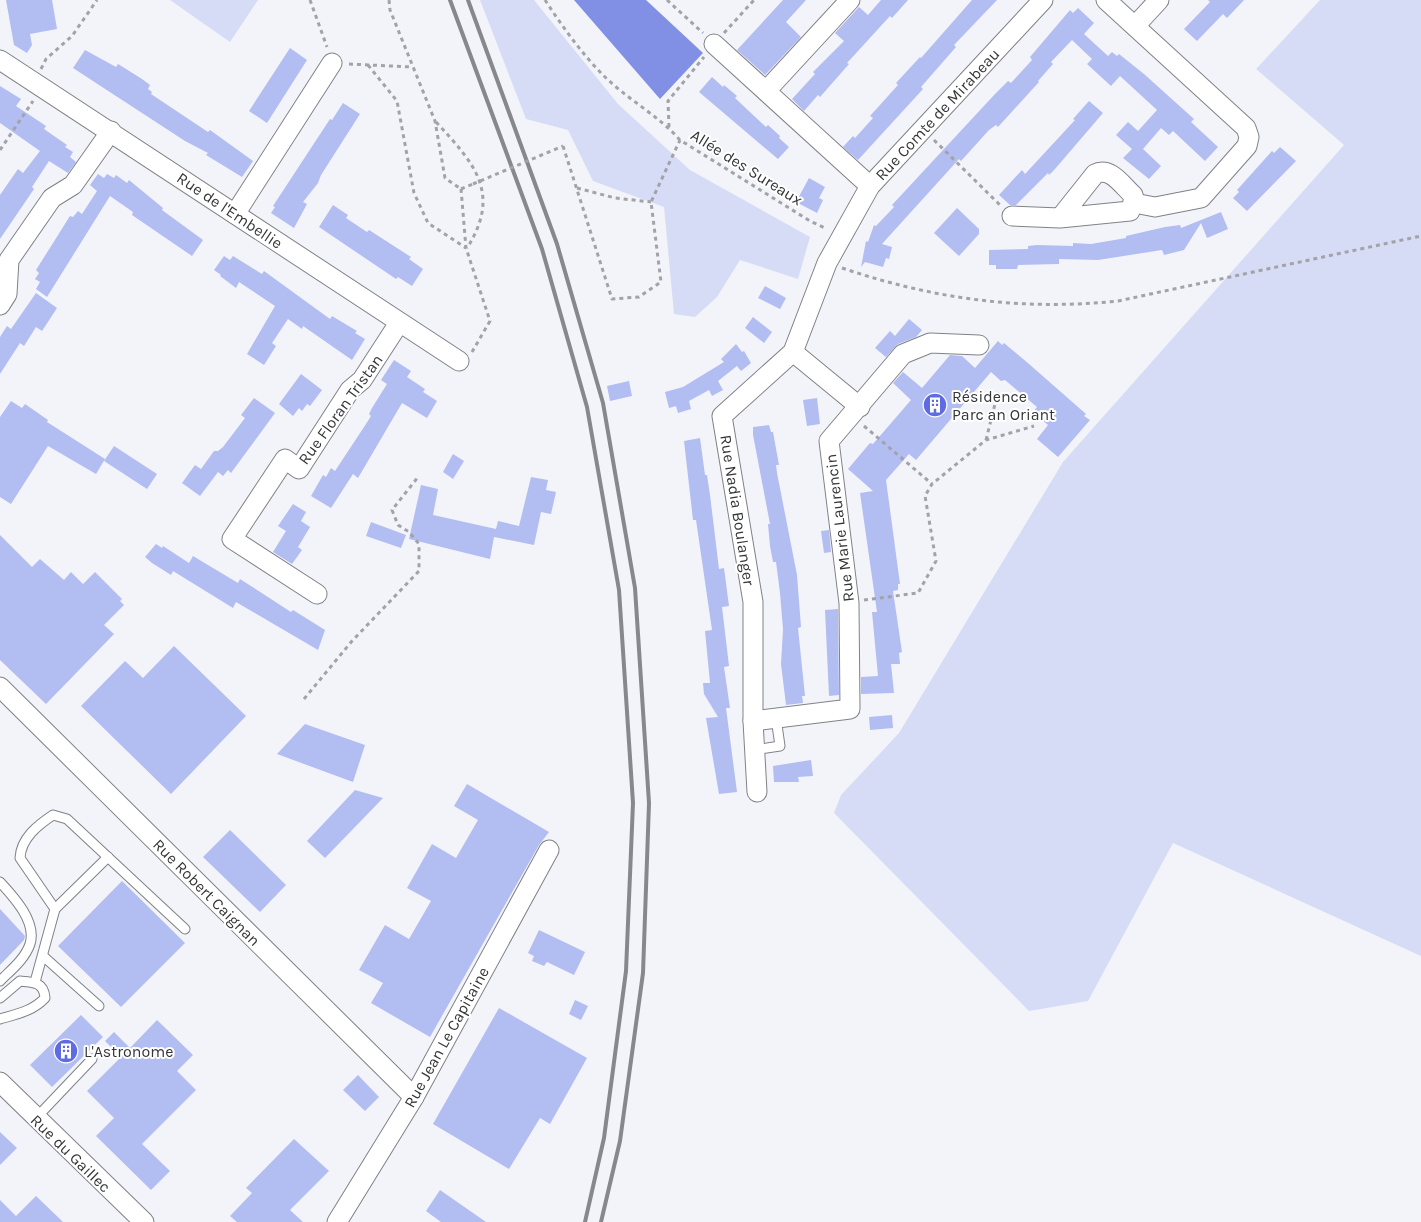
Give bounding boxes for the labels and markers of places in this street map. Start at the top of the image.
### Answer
place label: Résidence Parc an Oriant [952,387,1055,424]
building icon: Résidence Parc an Oriant [922,392,948,418]
building icon: L'Astronome [53,1038,79,1064]
place label: L'Astronome [84,1042,173,1061]

